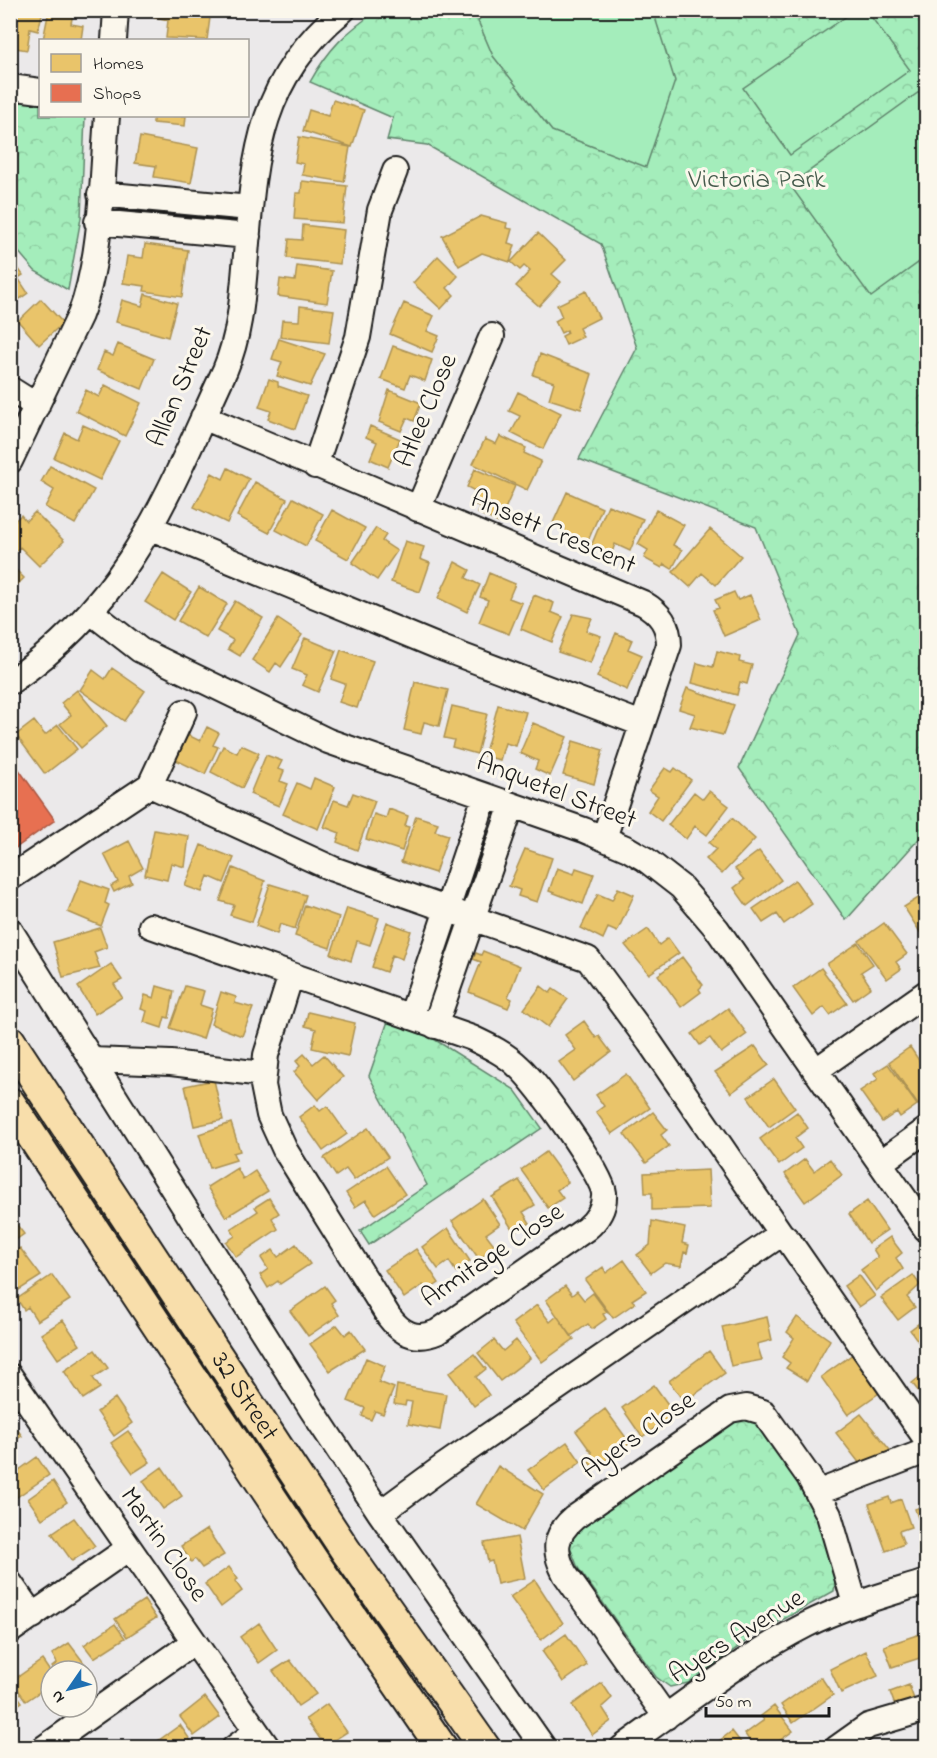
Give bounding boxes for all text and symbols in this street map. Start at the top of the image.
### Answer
legend [39,39,249,117]
text: Homes [93,52,144,78]
text: Shops [93,82,141,108]
park label: Victoria Park [687,161,826,200]
street label: Allan Street [138,320,224,454]
street label: Atlee Close [386,347,469,474]
street label: Ansett Crescent [464,481,642,585]
street label: Anquetel Street [470,743,642,841]
street label: Armitage Close [414,1193,573,1318]
street label: 32 Street [201,1344,288,1449]
street label: Ayers Close [574,1382,705,1490]
street label: Martin Close [109,1480,218,1611]
street label: Ayers Avenue [662,1579,813,1694]
north arrow [39,1659,99,1719]
scale bar [706,1680,829,1718]
text: N [45,1685,71,1708]
text: 50 m [715,1690,752,1716]

